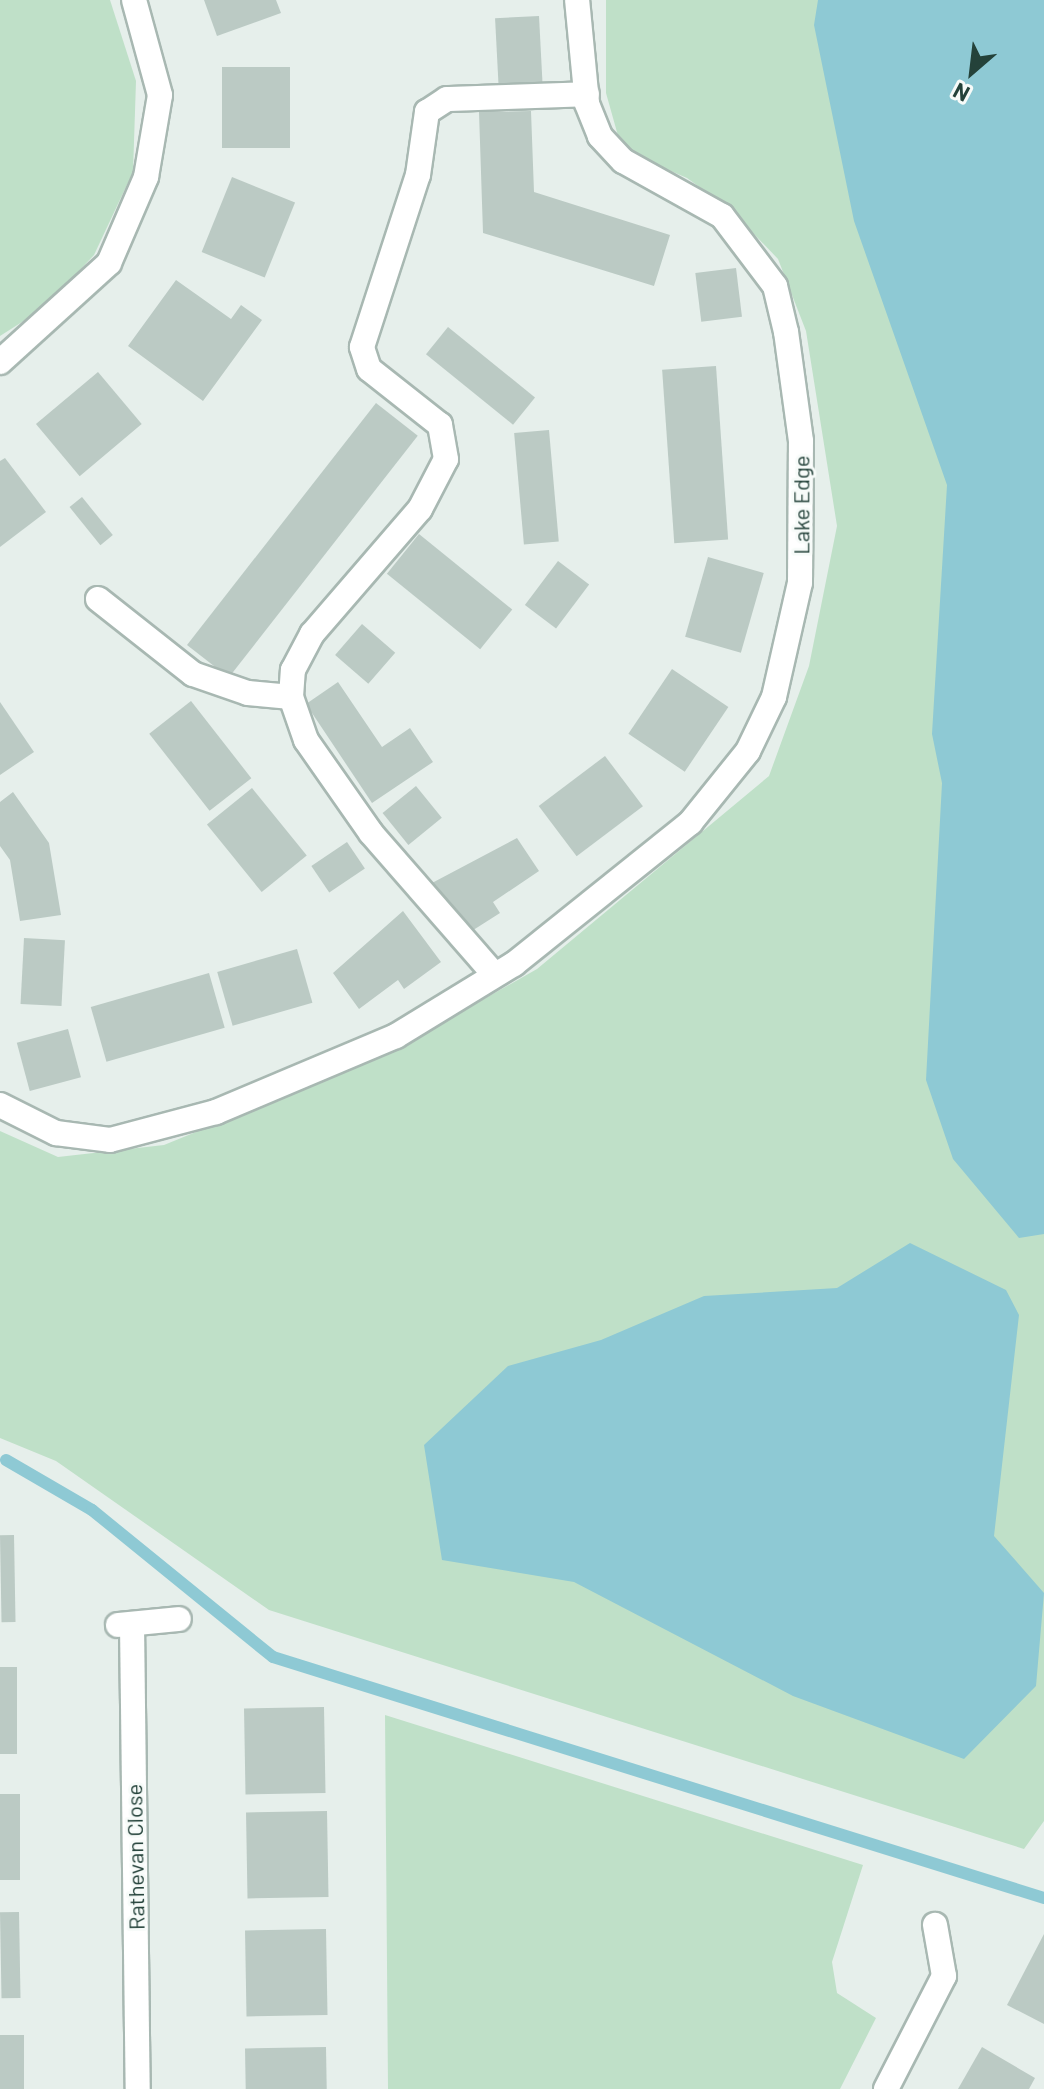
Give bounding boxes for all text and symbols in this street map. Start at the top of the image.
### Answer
north arrow [932,32,1012,112]
text: N [948,78,973,108]
street label: Lake Edge [788,455,814,555]
street label: Rathevan Close [121,1784,149,1930]

